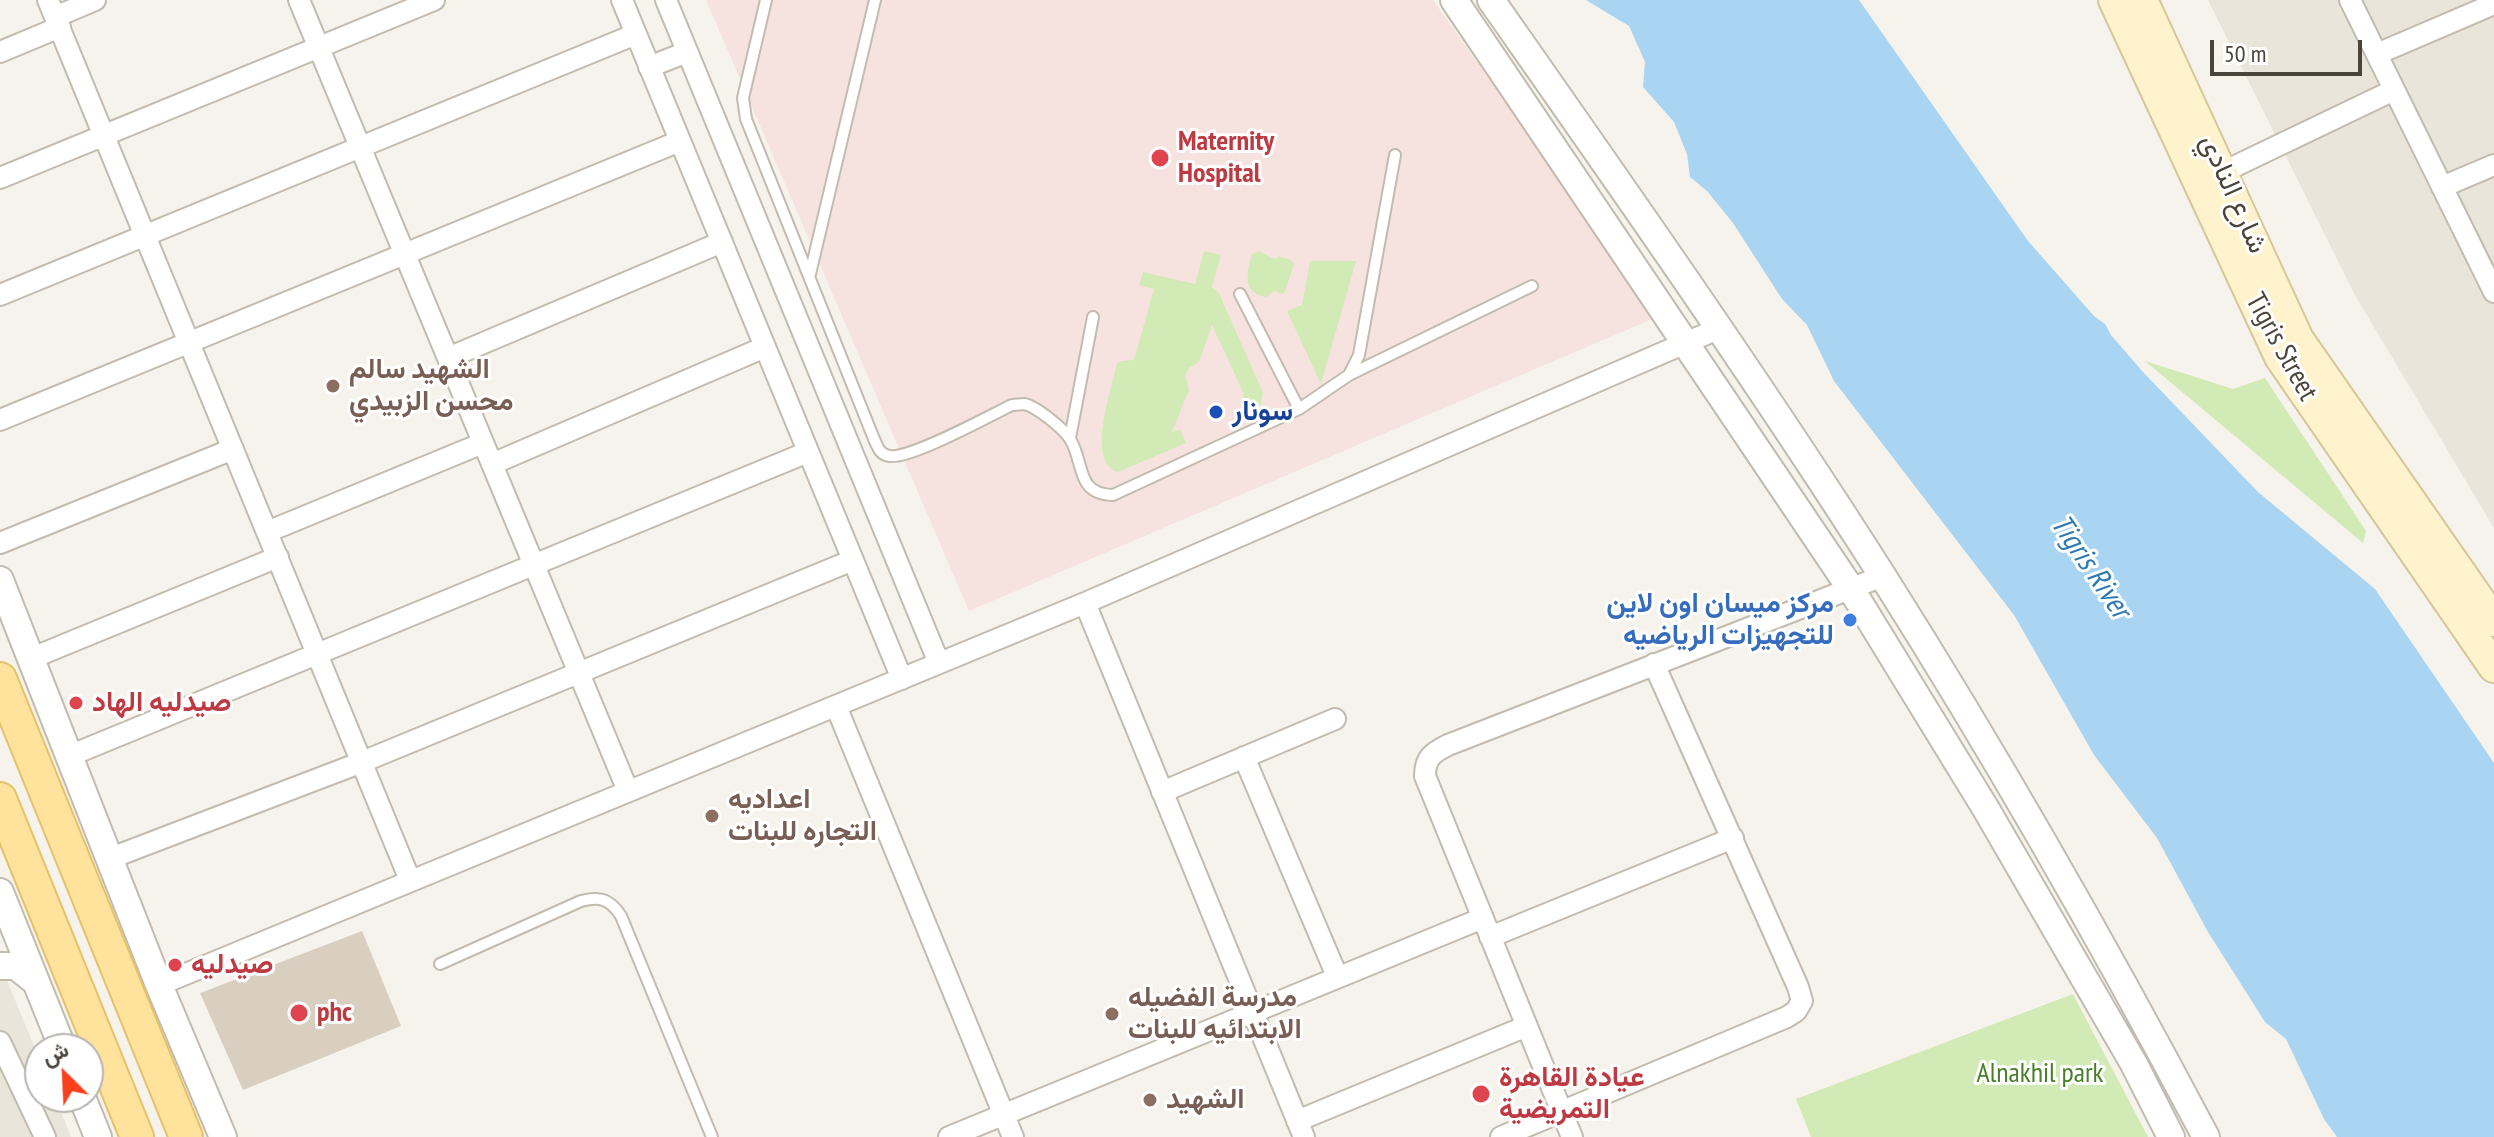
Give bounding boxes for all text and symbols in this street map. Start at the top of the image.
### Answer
scale bar [2214,24,2366,74]
text: 50 m [2224,38,2266,69]
place label: Maternity Hospital [1178,125,1274,191]
street label: شارع النادي [2192,129,2274,259]
marker: Maternity Hospital [1149,147,1171,169]
street label: Tigris Street [2238,287,2324,407]
place label: الشهيد سالم محسن الزبيدي [349,353,513,419]
marker: الشهيد سالم محسن الزبيدي [324,377,342,395]
place label: سونار [1232,395,1293,429]
marker: سونار [1207,403,1225,421]
water label: Tigris River [2042,508,2138,626]
place label: مركز ميسان اون لاين للتجهيزات الرياضيه [1606,587,1834,653]
marker: مركز ميسان اون لاين للتجهيزات الرياضيه [1841,611,1859,629]
place label: صيدليه الهاد [92,686,232,720]
marker: صيدليه الهاد [67,694,85,712]
place label: اعداديه التجاره للبنات [728,783,877,849]
marker: اعداديه التجاره للبنات [703,807,721,825]
place label: صيدليه [191,948,274,982]
marker: صيدليه [166,956,184,974]
place label: مدرسة الفضيله الابتدائيه للبنات [1128,981,1302,1047]
place label: phc [317,996,352,1030]
marker: phc [288,1002,310,1024]
marker: مدرسة الفضيله الابتدائيه للبنات [1103,1005,1121,1023]
north arrow [24,1033,104,1113]
text: ش [37,1035,73,1071]
park label: Alnakhil park [1977,1057,2103,1091]
place label: عيادة القاهرة التمريضية [1499,1061,1645,1127]
place label: الشهيد [1166,1083,1245,1117]
marker: عيادة القاهرة التمريضية [1470,1083,1492,1105]
marker: الشهيد [1141,1091,1159,1109]

